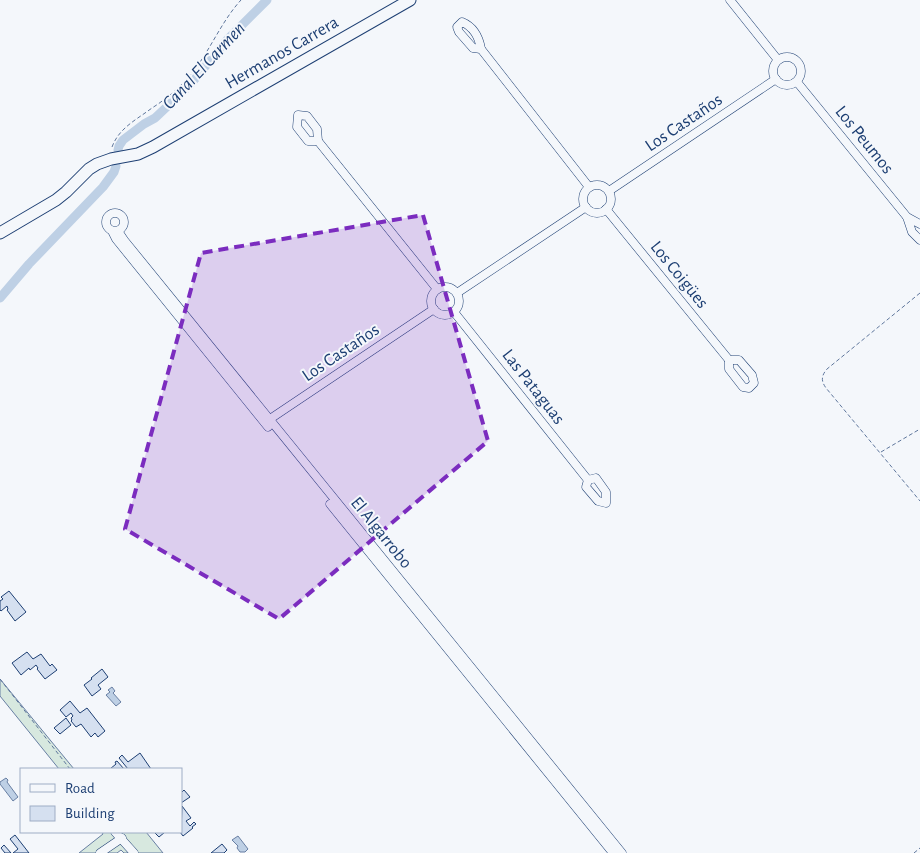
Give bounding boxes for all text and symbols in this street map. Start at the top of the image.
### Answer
street label: Hermanos Carrera [222,13,342,93]
water label: Canal El Carmen [159,19,249,113]
street label: Los Castaños [642,91,726,155]
street label: Los Peumos [831,103,897,177]
street label: Los Coigües [647,238,711,312]
street label: Los Castaños [299,321,383,385]
street label: Las Pataguas [498,346,568,428]
street label: El Algarrobo [347,494,415,572]
legend [20,768,182,833]
text: Road [65,781,95,796]
text: Building [65,806,115,821]

